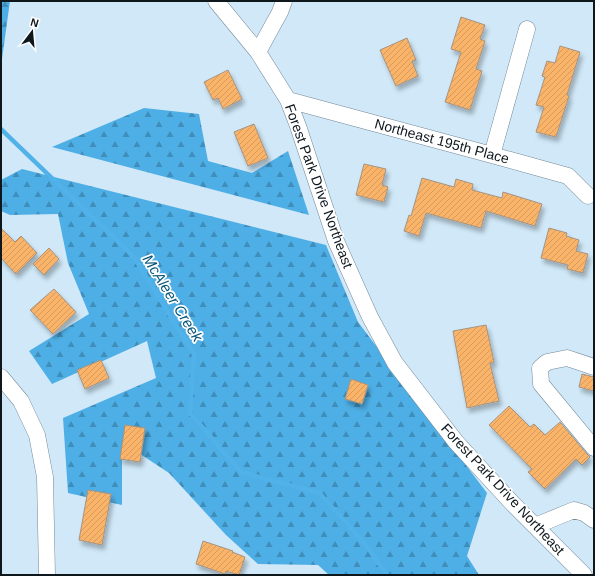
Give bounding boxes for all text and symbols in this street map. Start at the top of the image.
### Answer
north arrow [12,12,52,52]
text: N [29,16,40,29]
street label: Forest Park Drive Northeast [282,102,356,270]
street label: Northeast 195th Place [373,115,511,167]
water label: McAleer Creek [140,251,207,346]
street label: Forest Park Drive Northeast [438,420,568,558]

